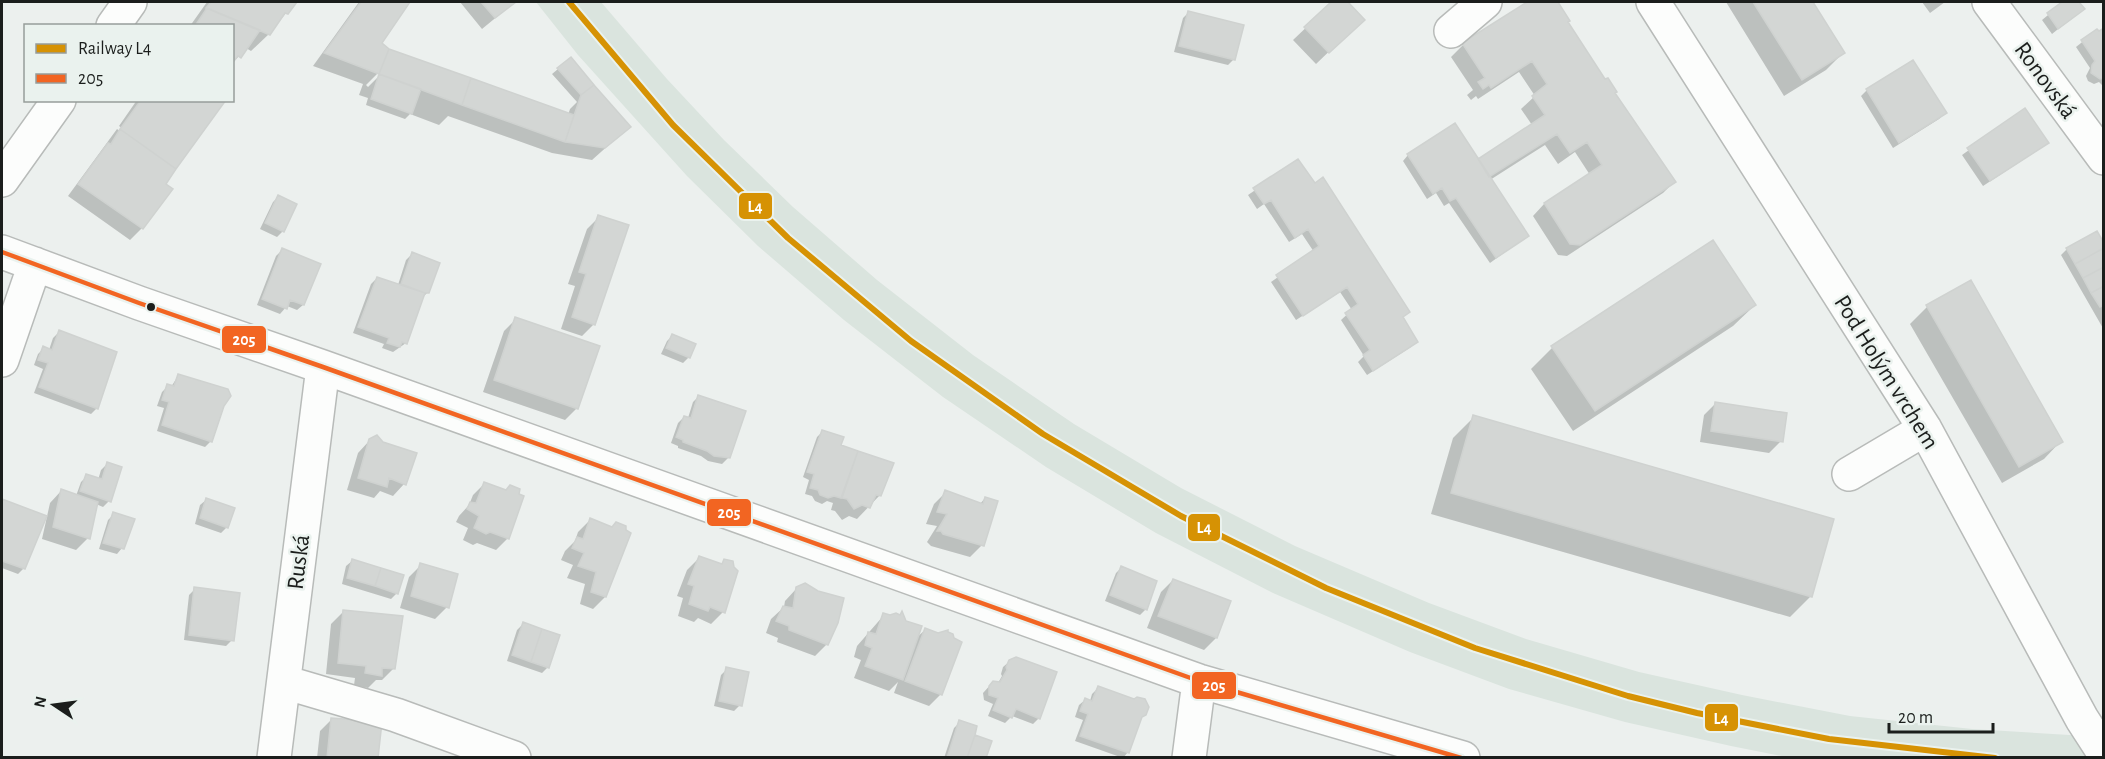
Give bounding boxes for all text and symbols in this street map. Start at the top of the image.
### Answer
legend [24,24,234,102]
street label: Ronovská [2009,38,2081,123]
text: Railway L4 [78,40,152,58]
text: 205 [78,70,103,88]
line badge: L4 [738,192,773,220]
text: L4 [748,199,762,215]
street label: Pod Holým vrchem [1829,291,1943,454]
unlabelled marker [145,301,157,313]
line badge: 205 [221,325,267,354]
text: 205 [233,332,255,348]
line badge: 205 [706,498,752,527]
text: 205 [718,505,740,521]
line badge: L4 [1187,513,1221,542]
text: L4 [1197,520,1211,536]
street label: Ruská [284,533,314,591]
line badge: 205 [1191,671,1237,700]
north arrow [24,675,84,735]
text: 205 [1203,678,1225,694]
text: N [31,695,49,709]
scale bar [1889,696,1992,734]
line badge: L4 [1704,703,1739,732]
text: 20 m [1898,709,1933,727]
text: L4 [1714,711,1728,727]

